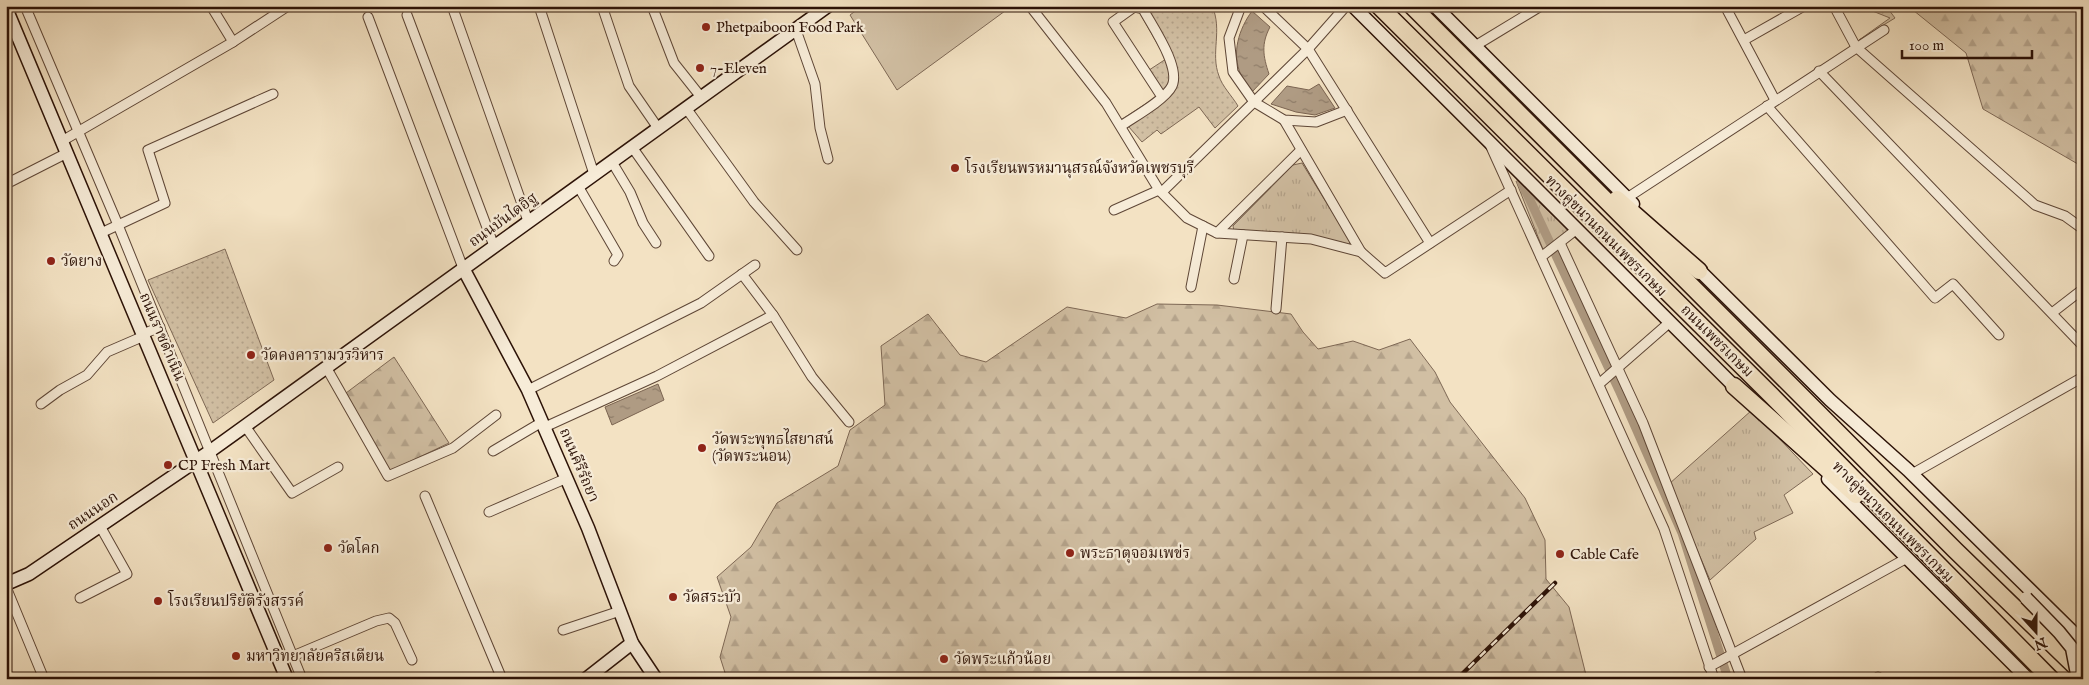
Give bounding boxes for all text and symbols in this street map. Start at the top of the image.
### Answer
place label: Phetpaiboon Food Park [716,18,865,37]
marker: Phetpaiboon Food Park [700,21,712,33]
scale bar [1902,28,2032,60]
text: 100 m [1909,36,1945,55]
place label: 7-Eleven [710,59,767,78]
marker: 7-Eleven [694,62,706,74]
place label: โรงเรียนพรหมานุสรณ์จังหวัดเพชรบุรี [964,157,1194,179]
marker: โรงเรียนพรหมานุสรณ์จังหวัดเพชรบุรี [949,162,961,174]
street label: ทางคู่ขนานถนนเพชรเกษม [1541,171,1671,301]
street label: ถนนบันไดอิฐ [464,187,541,251]
place label: วัดยาง [61,252,102,271]
marker: วัดยาง [45,255,57,267]
street label: ถนนราชดำเนิน [135,290,189,384]
street label: ถนนเพชรเกษม [1677,301,1757,381]
place label: วัดคงคารามวรวิหาร [261,346,384,365]
marker: วัดคงคารามวรวิหาร [245,349,257,361]
street label: ถนนคีรีรัถยา [555,425,603,505]
place label: วัดพระพุทธไสยาสน์ (วัดพระนอน) [712,428,834,466]
marker: วัดพระพุทธไสยาสน์ (วัดพระนอน) [696,442,708,454]
place label: CP Fresh Mart [178,456,270,475]
street label: ทางคู่ขนานถนนเพชรเกษม [1828,457,1958,587]
marker: CP Fresh Mart [162,459,174,471]
street label: ถนนนอก [64,487,122,535]
place label: วัดโคก [338,537,380,558]
marker: วัดโคก [322,542,334,554]
place label: พระธาตุจอมเพข่ร [1080,544,1190,564]
place label: Cable Cafe [1570,545,1639,564]
marker: พระธาตุจอมเพข่ร [1064,547,1076,559]
marker: Cable Cafe [1554,548,1566,560]
place label: วัดสระบัว [683,588,741,607]
place label: โรงเรียนปริยัติรังสรรค์ [167,590,304,611]
marker: วัดสระบัว [667,591,679,603]
marker: โรงเรียนปริยัติรังสรรค์ [152,595,164,607]
north arrow [2012,608,2062,658]
text: N [2031,632,2050,654]
place label: มหาวิทยาลัยคริสเตียน [246,647,384,666]
marker: มหาวิทยาลัยคริสเตียน [230,650,242,662]
place label: วัดพระแก้วน้อย [954,650,1051,669]
marker: วัดพระแก้วน้อย [938,653,950,665]

